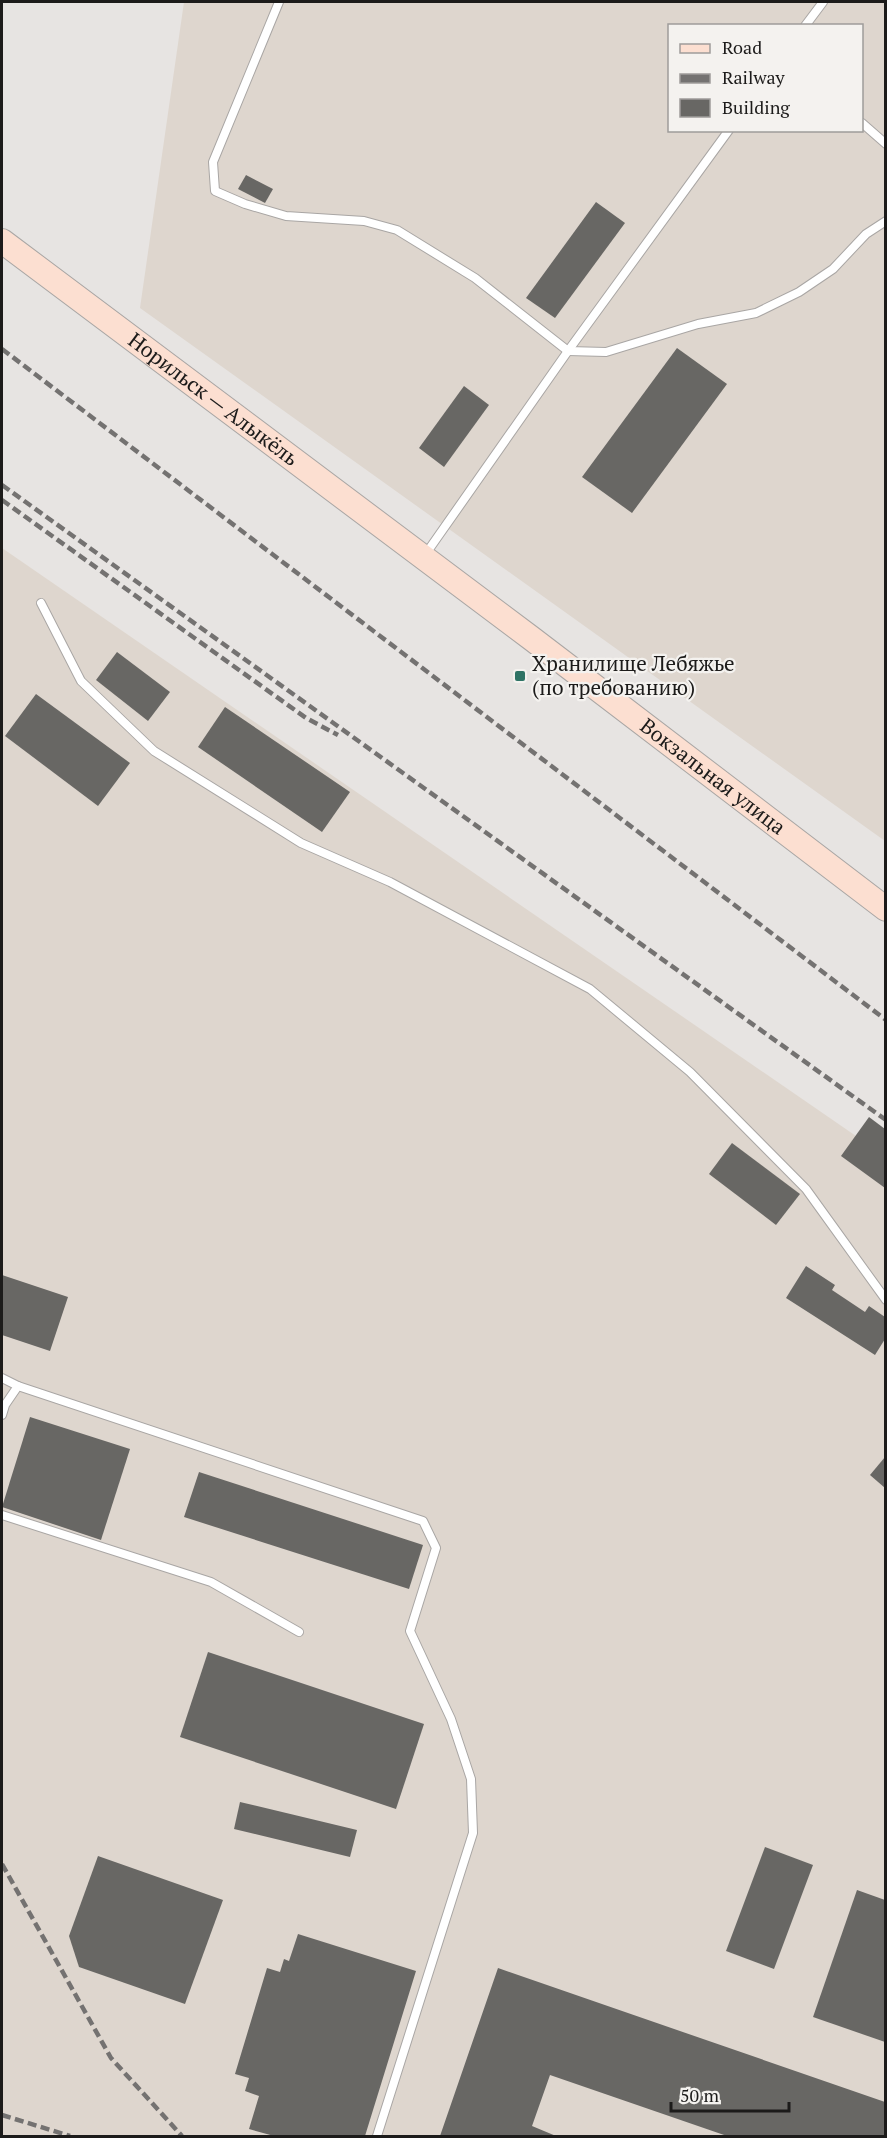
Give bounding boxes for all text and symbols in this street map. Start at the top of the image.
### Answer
legend [668,24,863,132]
text: Road [722,35,762,59]
text: Railway [722,65,786,89]
text: Building [722,95,790,119]
street label: Норильск — Алыкёль [123,326,305,472]
place label: Хранилище Лебяжье (по требованию) [532,649,735,701]
marker: Хранилище Лебяжье (по требованию) [513,669,527,683]
street label: Вокзальная улица [635,711,792,841]
scale bar [671,2075,790,2113]
text: 50 m [680,2083,720,2107]

